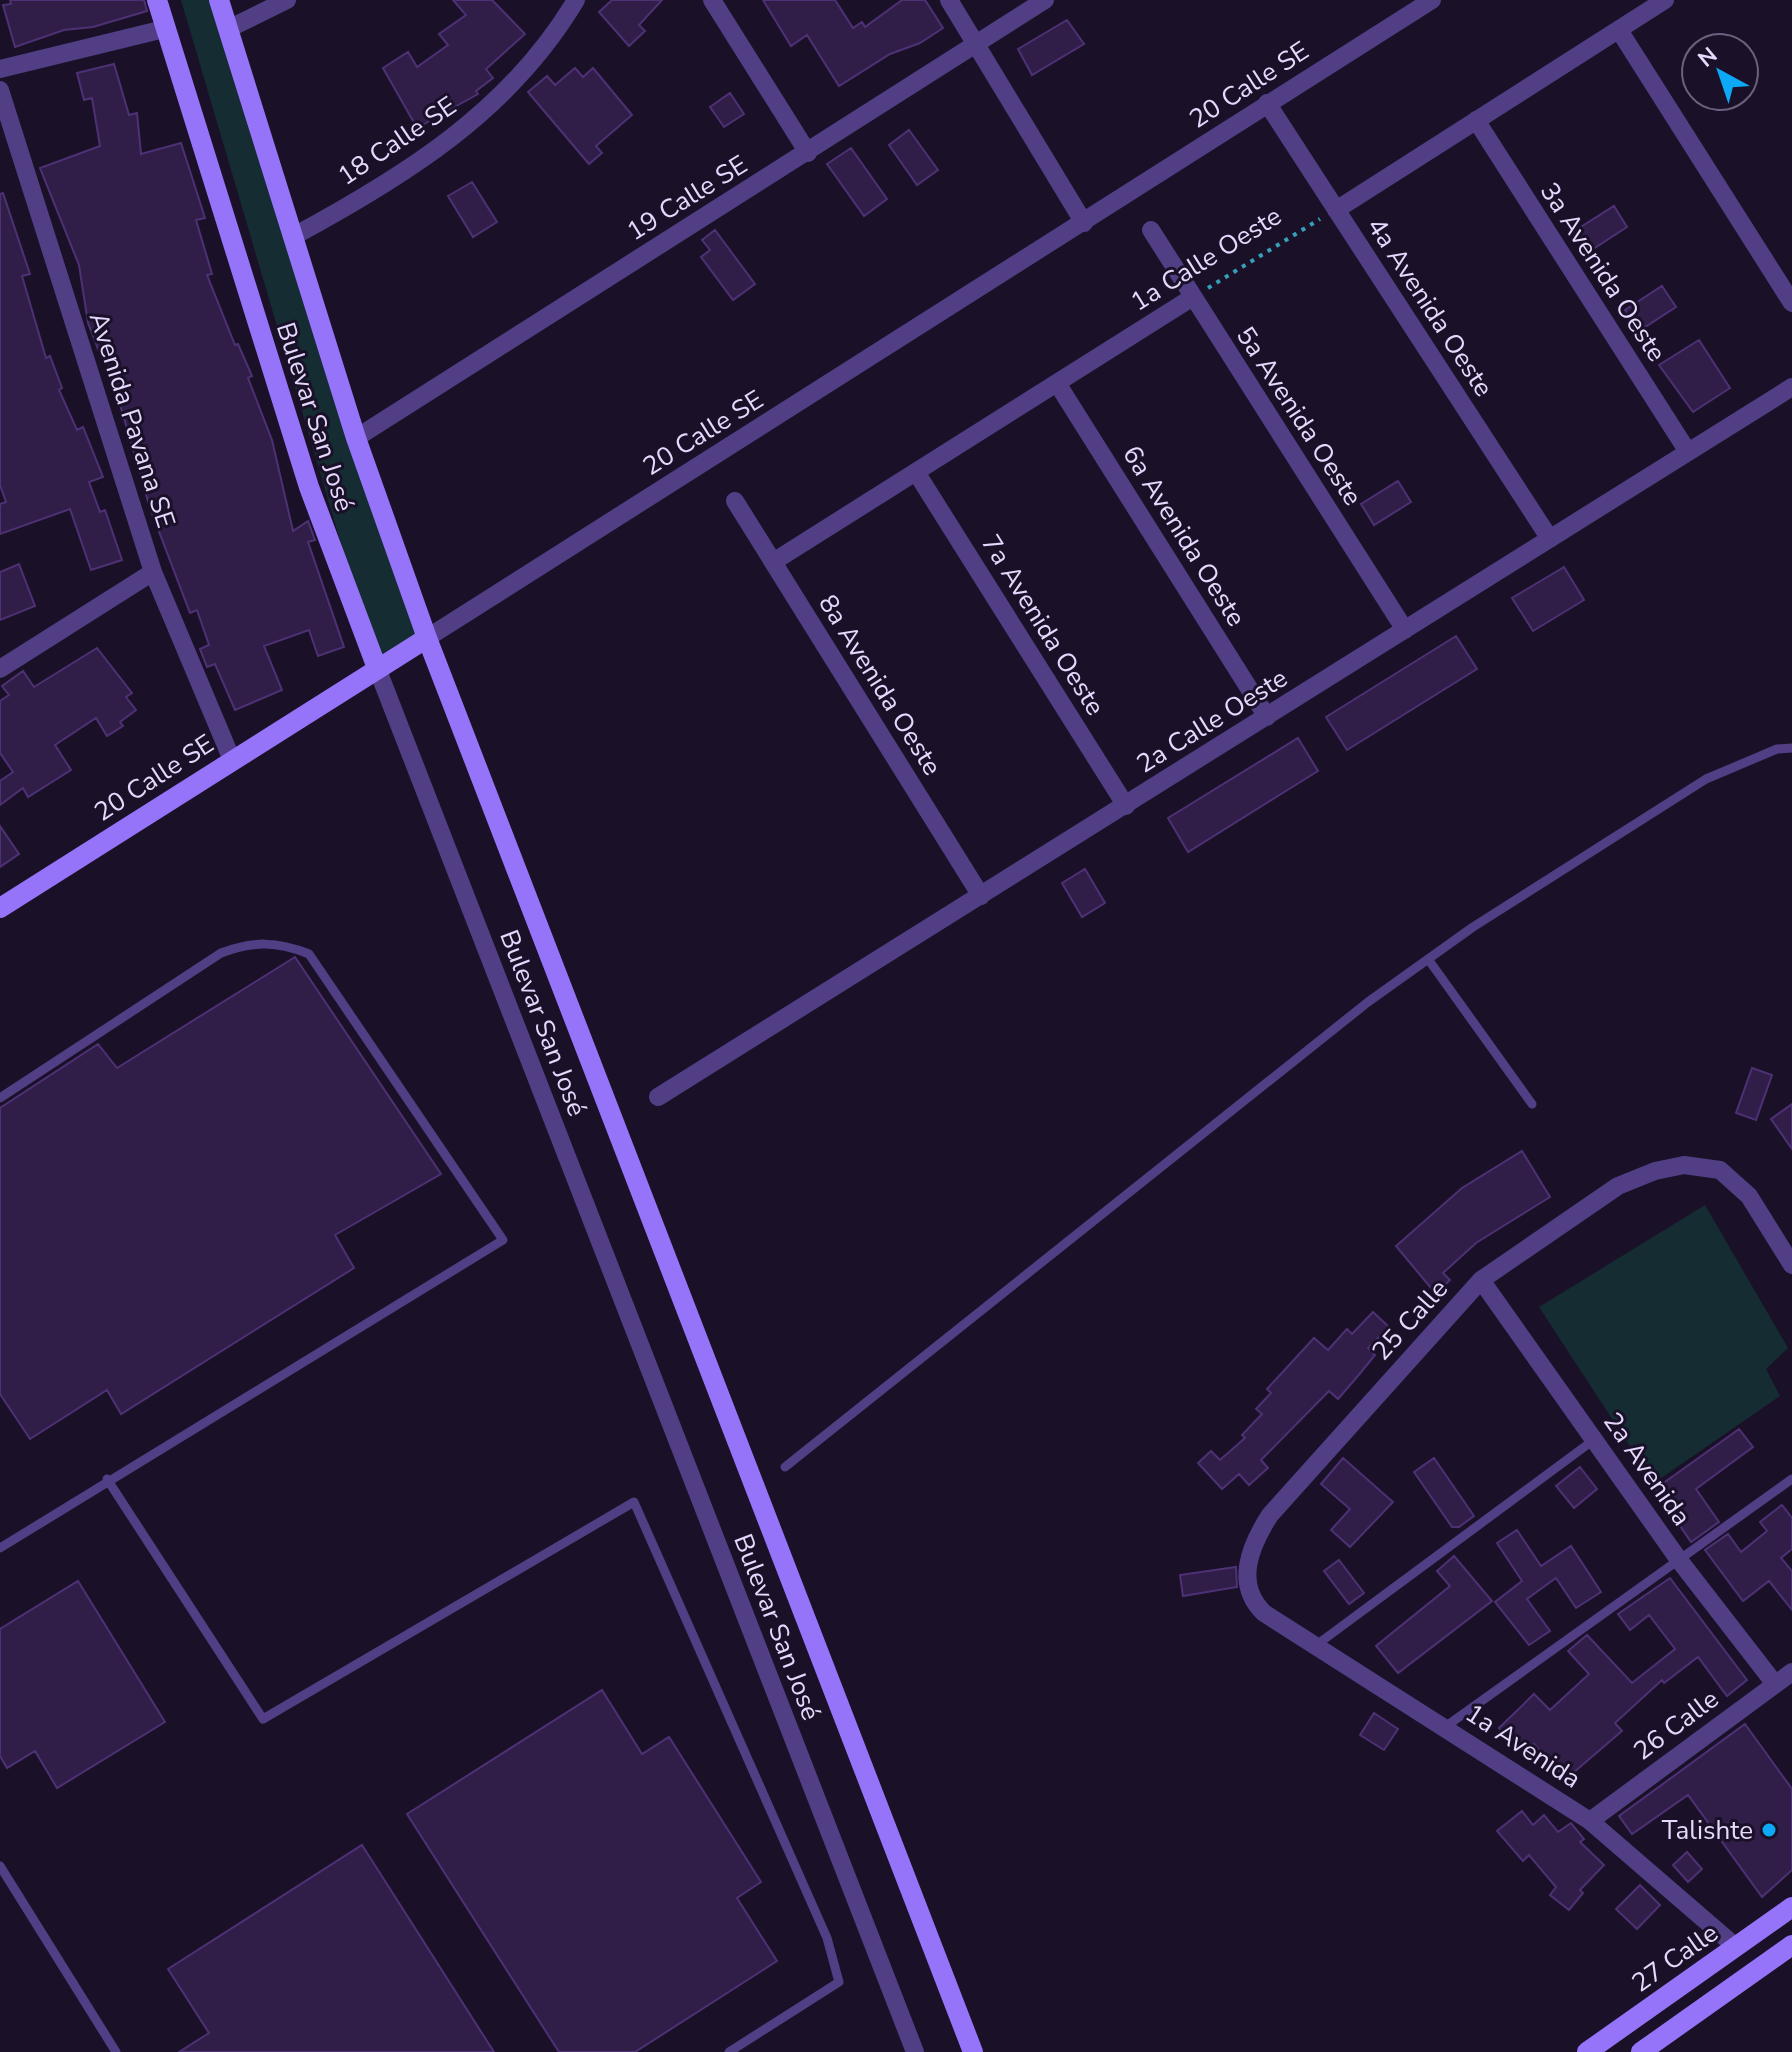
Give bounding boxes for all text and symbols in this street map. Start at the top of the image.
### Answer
north arrow [1680,32,1760,112]
street label: 20 Calle SE [1183,33,1315,137]
text: N [1692,41,1724,74]
street label: 18 Calle SE [331,89,463,193]
street label: 19 Calle SE [620,147,754,249]
street label: 3a Avenida Oeste [1532,176,1674,368]
street label: 1a Calle Oeste [1124,199,1288,319]
street label: 4a Avenida Oeste [1359,211,1501,403]
street label: Avenida Pavana SE [81,308,183,532]
street label: Bulevar San José [268,318,362,516]
street label: 5a Avenida Oeste [1228,320,1370,512]
street label: 20 Calle SE [636,382,770,484]
street label: 6a Avenida Oeste [1114,439,1254,633]
street label: 7a Avenida Oeste [973,528,1113,722]
street label: 8a Avenida Oeste [810,588,950,782]
street label: 2a Calle Oeste [1130,661,1294,781]
street label: 20 Calle SE [88,726,220,830]
street label: Bulevar San José [491,925,595,1121]
street label: 25 Calle [1364,1272,1456,1368]
street label: 2a Avenida [1595,1405,1699,1533]
street label: Bulevar San José [725,1529,829,1725]
street label: 26 Calle [1626,1682,1726,1768]
street label: 1a Avenida [1458,1696,1588,1796]
place label: Talishte [1662,1813,1753,1848]
marker: Talishte [1760,1821,1778,1839]
street label: 27 Calle [1625,1916,1725,2000]

